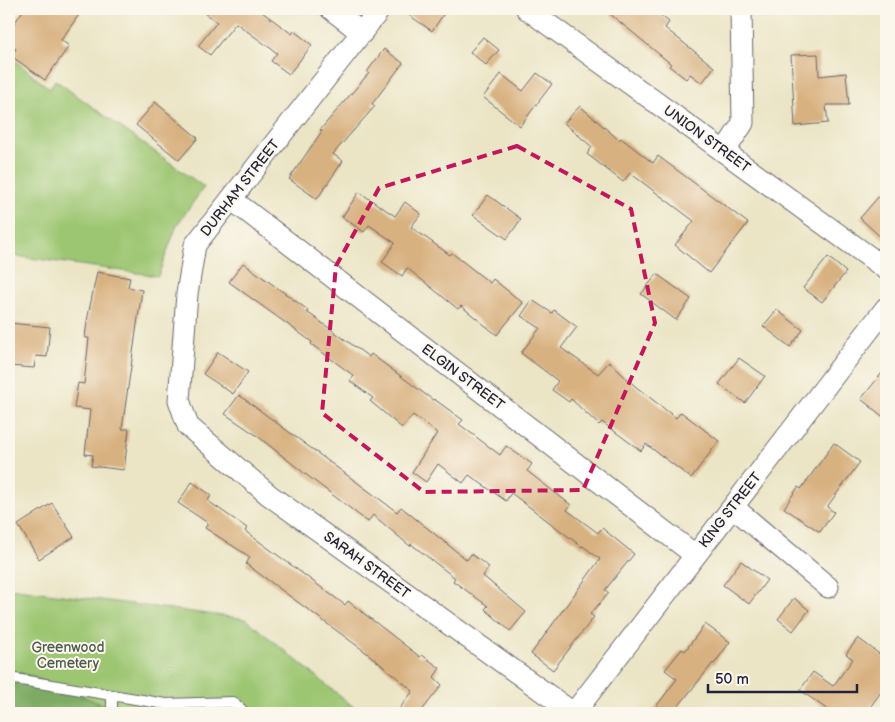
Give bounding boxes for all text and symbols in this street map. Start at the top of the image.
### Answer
street label: UNION STREET [660,102,754,177]
street label: DURHAM STREET [197,136,283,240]
street label: ELGIN STREET [418,340,508,414]
street label: KING STREET [695,468,765,551]
street label: SARAH STREET [320,528,414,602]
park label: Greenwood Cemetery [32,639,104,672]
scale bar [708,662,856,694]
text: 50 m [715,670,749,689]

